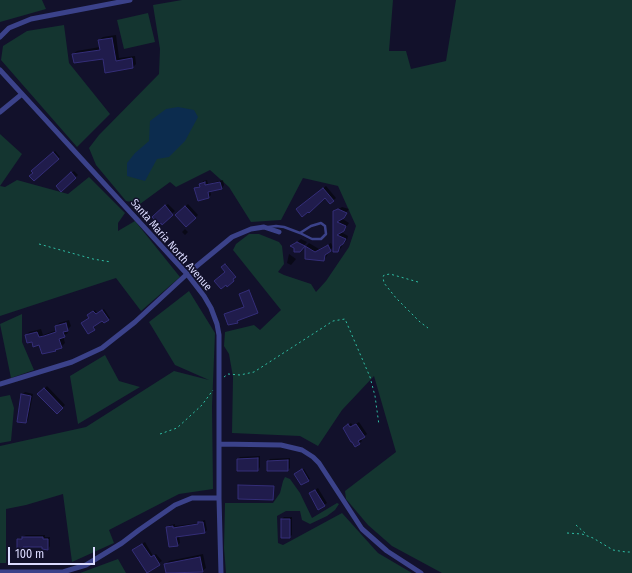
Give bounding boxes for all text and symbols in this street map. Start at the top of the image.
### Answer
street label: Santa Maria North Avenue [128,196,214,294]
scale bar [10,539,97,565]
text: 100 m [15,547,44,561]

